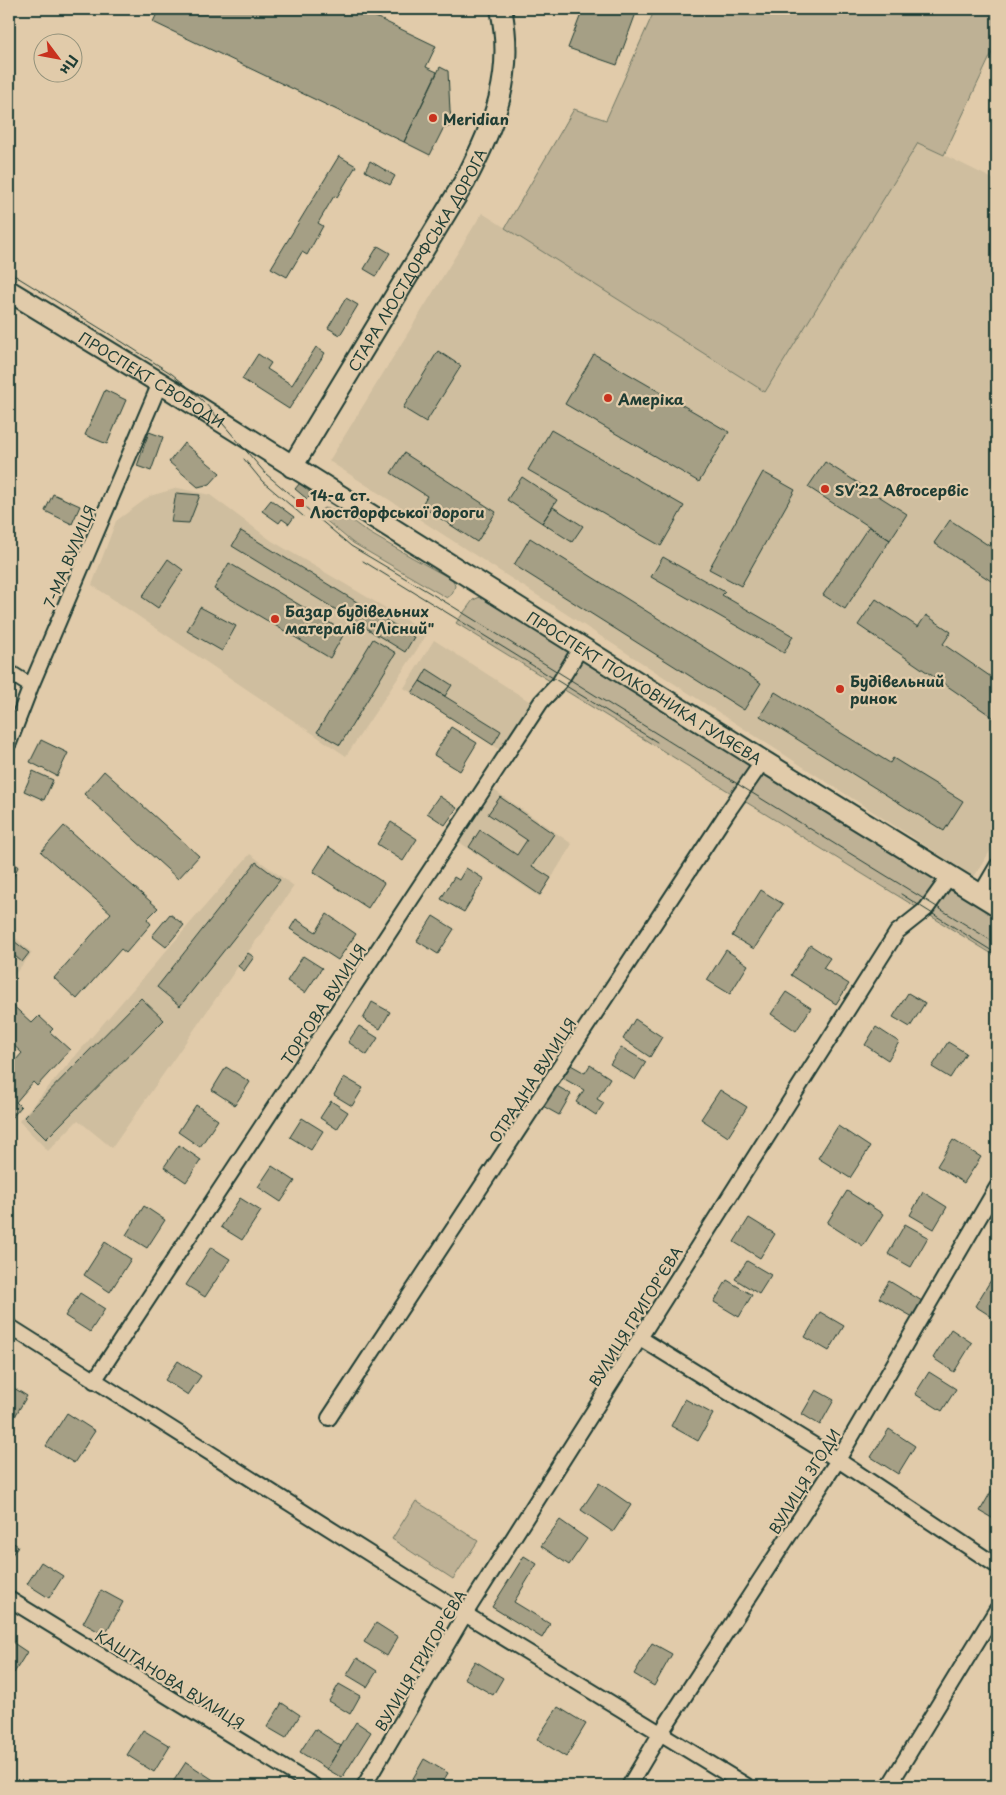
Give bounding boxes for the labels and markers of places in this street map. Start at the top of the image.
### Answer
place label: Meridian [443,107,509,130]
marker: Meridian [427,112,439,124]
place label: Амеріка [617,387,684,410]
marker: Амеріка [602,392,614,404]
place label: SV’22 Автосервіс [835,478,969,501]
place label: 14-а ст. Люстдорфської дороги [310,483,485,523]
marker: SV’22 Автосервіс [819,483,831,495]
marker: 14-а ст. Люстдорфської дороги [294,497,306,509]
place label: Базар будівельних матералів "Лісний" [285,599,435,639]
marker: Базар будівельних матералів "Лісний" [269,613,281,625]
place label: Будівельний ринок [850,669,944,709]
marker: Будівельний ринок [834,683,846,695]

